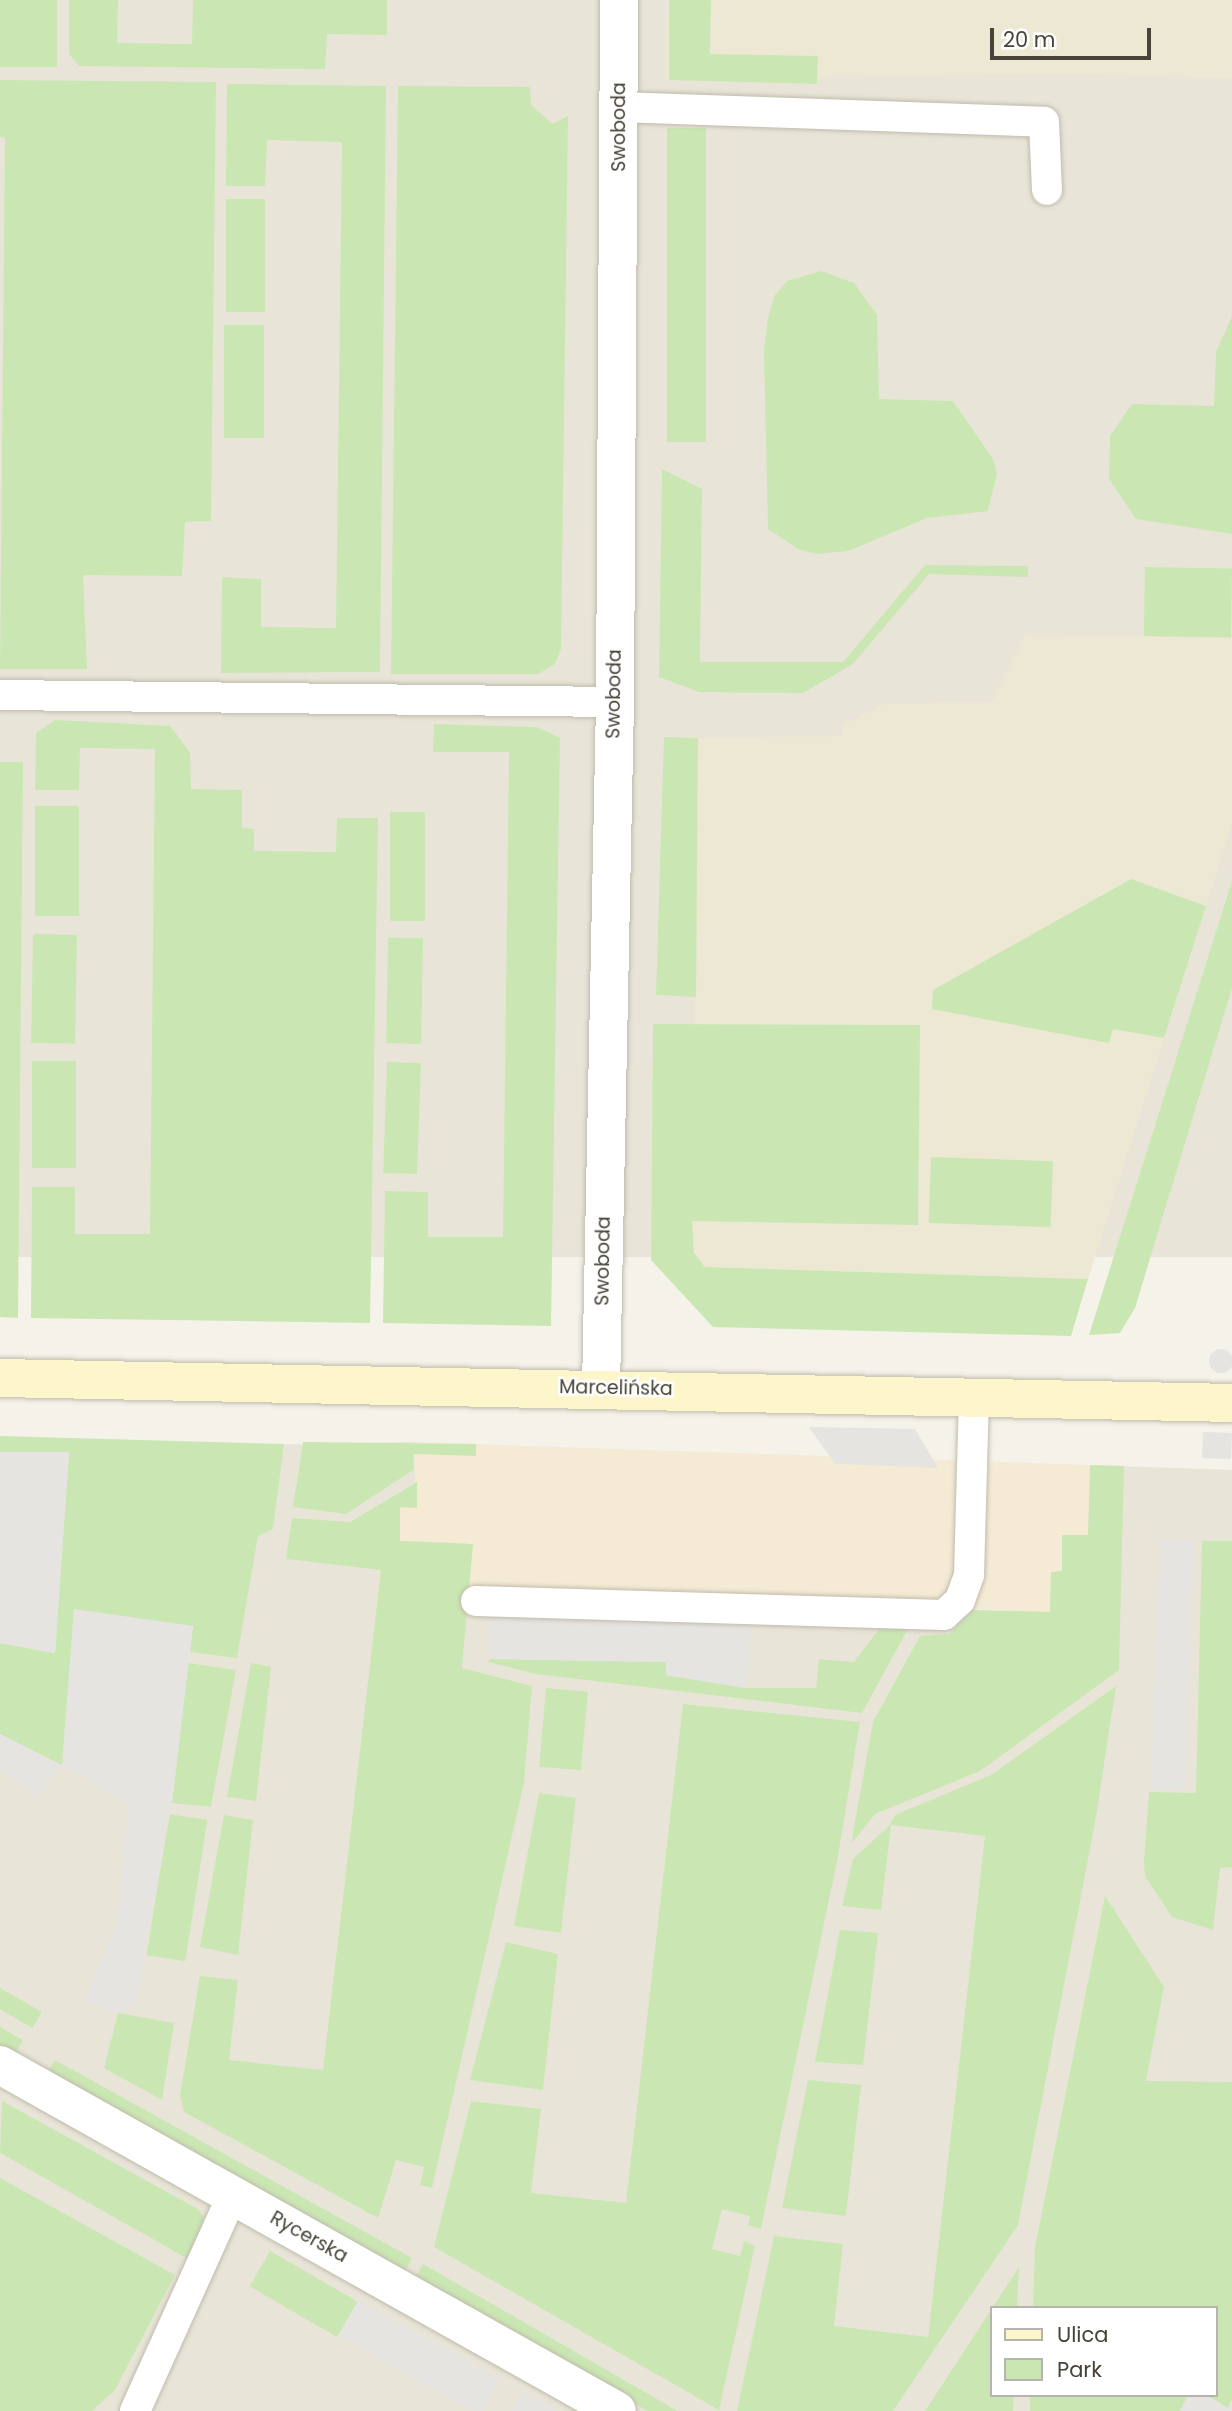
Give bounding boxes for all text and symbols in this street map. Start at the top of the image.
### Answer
scale bar [994,14,1155,58]
text: 20 m [1003,25,1056,54]
street label: Swoboda [608,82,630,172]
street label: Swoboda [602,649,626,739]
street label: Swoboda [591,1216,615,1306]
street label: Marcelińska [559,1376,673,1400]
street label: Rycerska [266,2206,352,2268]
legend [990,2306,1218,2397]
text: Ulica [1057,2320,1108,2349]
text: Park [1057,2355,1102,2384]

